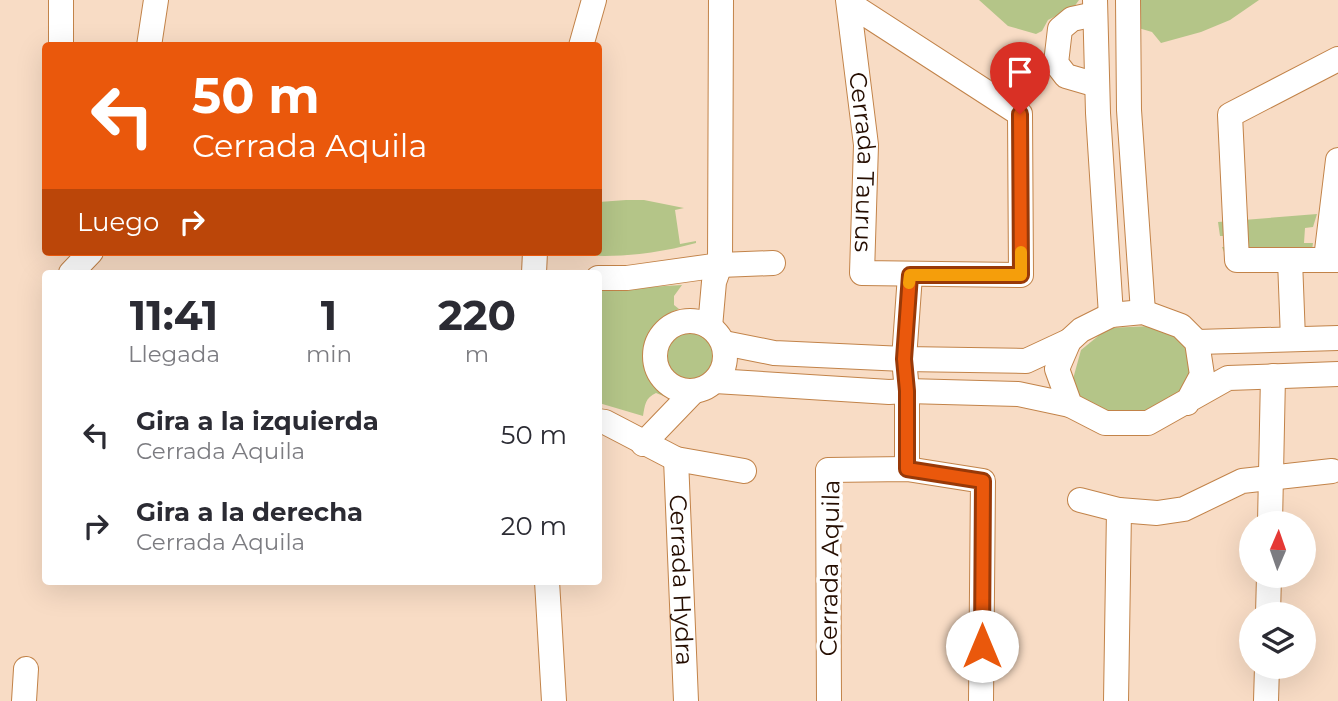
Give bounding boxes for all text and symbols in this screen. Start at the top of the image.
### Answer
pin [990,42,1050,114]
icon: arrive [1001,53,1039,91]
text: 50 m [192,66,320,125]
icon: left [77,70,168,161]
street label: Cerrada Taurus [843,70,882,253]
text: Cerrada Aquila [192,126,427,165]
icon: right [173,203,211,241]
text: Luego [77,206,159,238]
text: 11:41 [130,289,218,341]
text: 1 [321,289,337,341]
text: 220 [438,289,516,341]
text: Llegada [128,340,220,368]
text: min [306,340,352,368]
text: m [465,340,489,368]
text: Gira a la izquierda [136,405,379,437]
icon: left [77,416,115,454]
text: 50 m [501,419,567,451]
text: Cerrada Aquila [136,437,305,465]
street label: Cerrada Aquila [813,480,846,656]
street label: Cerrada Hydra [663,494,700,666]
text: Gira a la derecha [136,496,363,528]
icon: right [77,507,115,545]
text: 20 m [501,510,567,542]
north arrow [1239,511,1316,588]
map controls [1239,511,1316,679]
text: Cerrada Aquila [136,528,305,556]
button: layers [1239,602,1316,679]
position arrow [945,609,1019,683]

